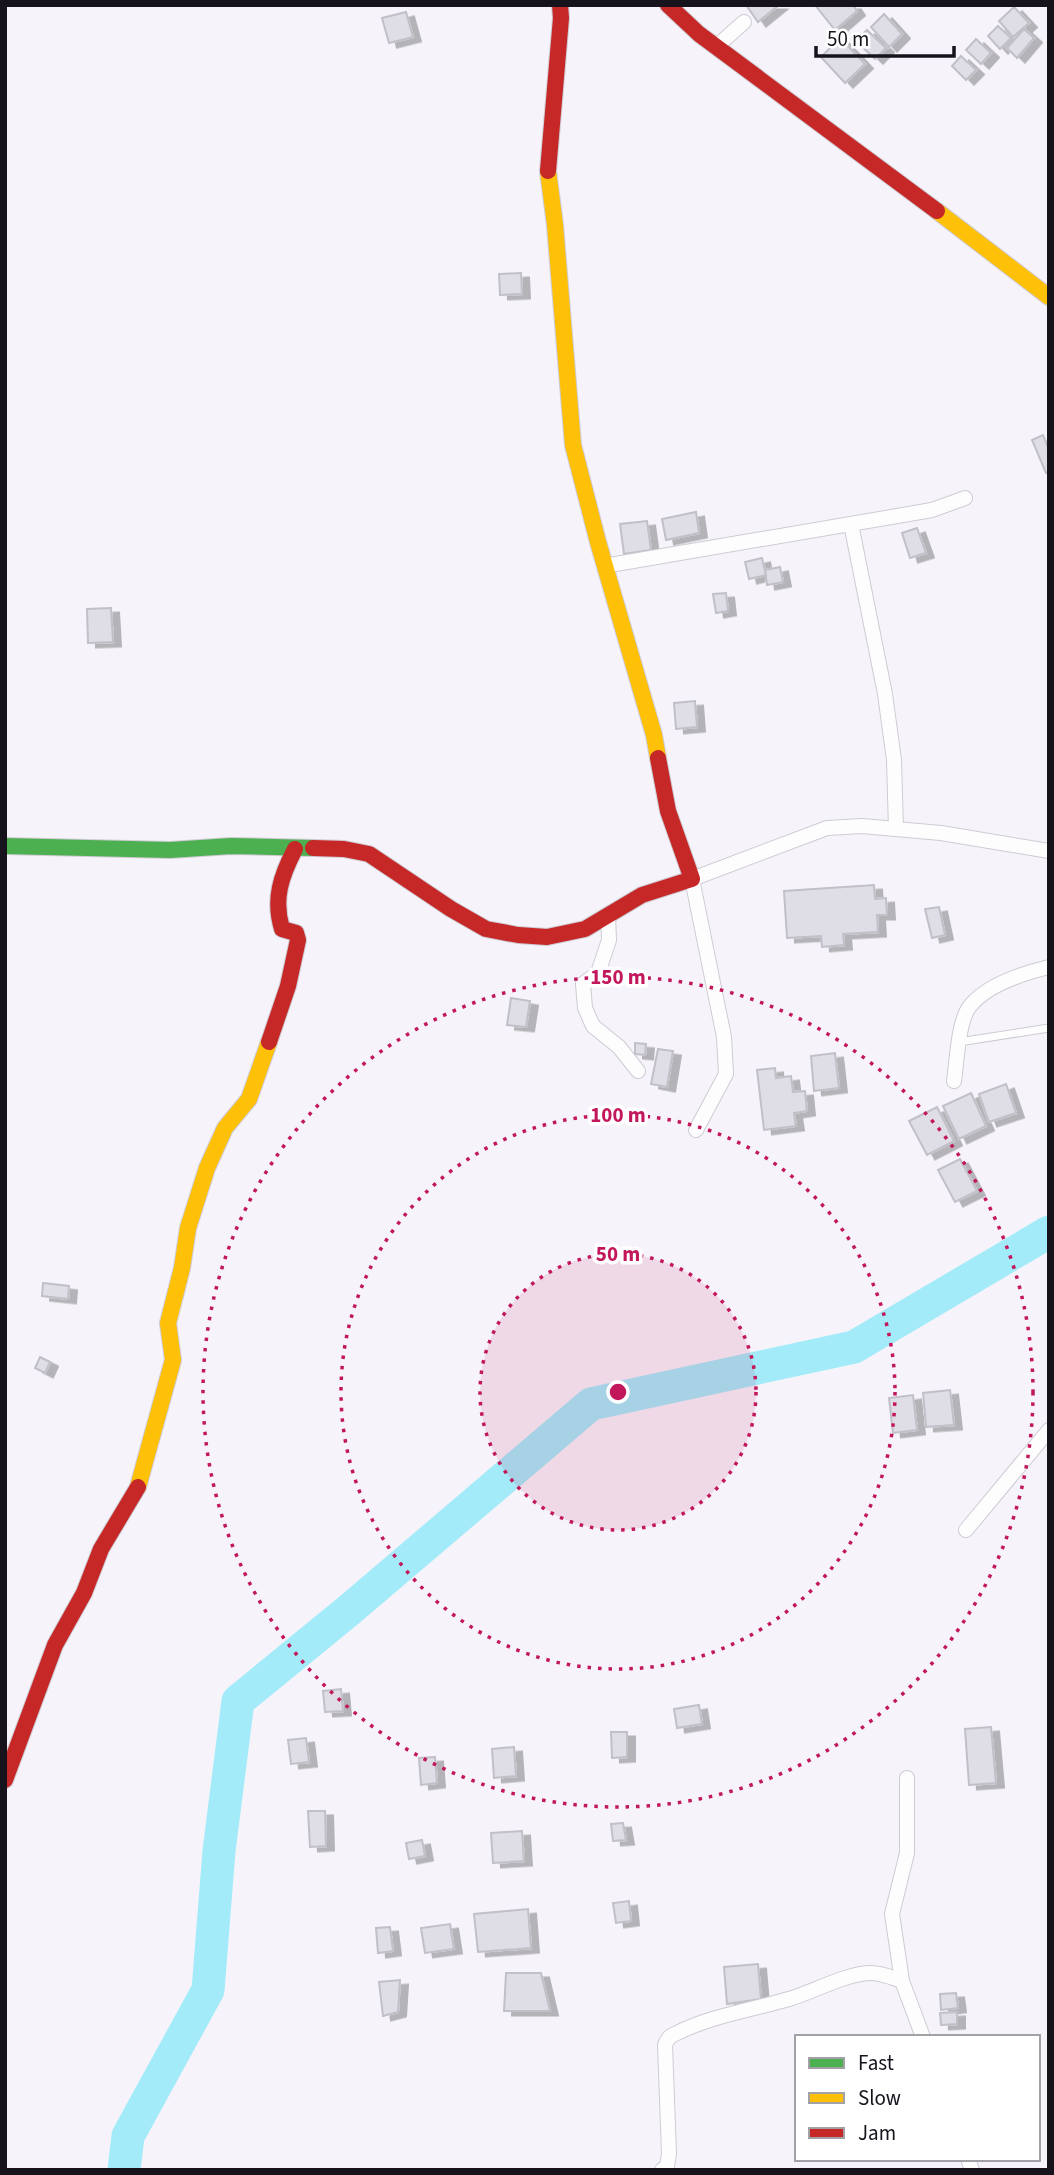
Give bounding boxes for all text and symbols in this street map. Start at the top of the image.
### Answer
scale bar [816,14,954,58]
text: 50 m [827,24,869,54]
text: 150 m [590,962,646,992]
text: 100 m [590,1100,646,1130]
text: 50 m [596,1239,640,1269]
centre of rings [606,1380,630,1404]
legend [795,2035,1040,2161]
text: Fast [858,2048,894,2078]
text: Slow [858,2083,901,2113]
text: Jam [858,2118,896,2148]

